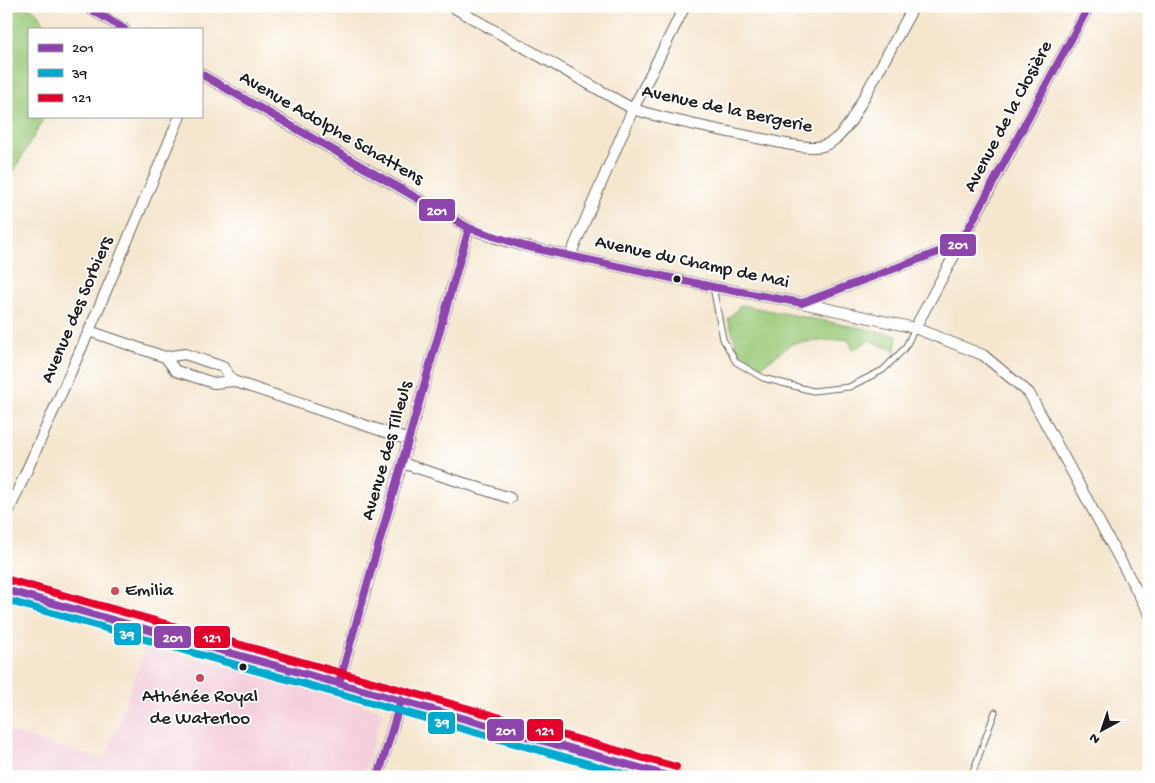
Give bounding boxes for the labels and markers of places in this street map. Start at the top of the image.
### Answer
unlabelled marker [672,274,682,284]
place label: Emilia [125,580,175,603]
marker: Emilia [109,585,121,597]
unlabelled marker [238,662,248,672]
marker: Athénée Royal de Waterloo [194,672,206,684]
place label: Athénée Royal de Waterloo [142,686,258,731]

